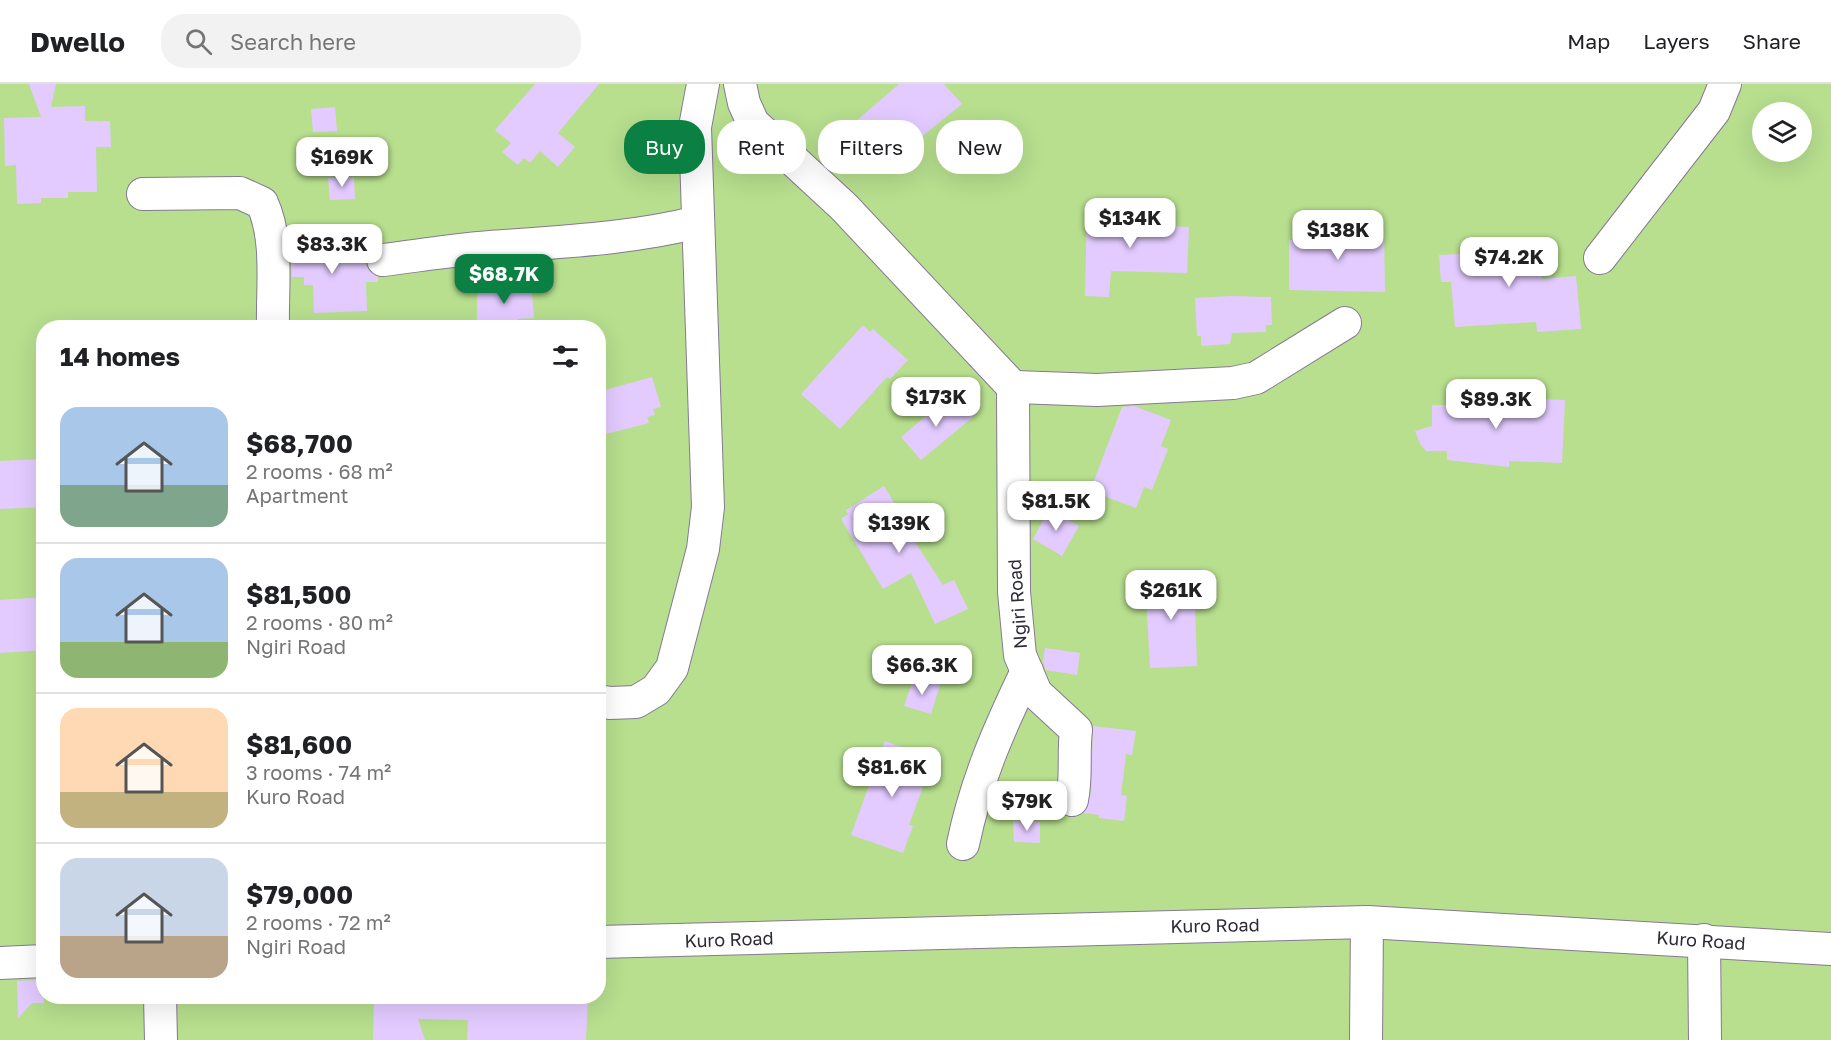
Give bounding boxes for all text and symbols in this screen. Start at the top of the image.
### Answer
search box [161,14,581,68]
text: Dwello [30,25,125,58]
icon: search [182,25,215,58]
text: Search here [230,28,356,55]
text: Map [1567,28,1610,54]
text: Layers [1643,28,1710,54]
text: Share [1743,28,1801,54]
map controls [1752,102,1812,162]
button: layers [1752,102,1812,162]
chip: Buy [624,120,705,174]
chip: Rent [717,120,806,174]
chip: Filters [818,120,924,174]
chip: New [936,120,1023,174]
pin: $169K [300,137,384,188]
text: $169K [310,144,374,168]
pin: $134K [1088,198,1172,249]
text: $134K [1099,205,1161,229]
pin: $138K [1296,210,1380,261]
text: $138K [1306,217,1370,241]
pin: $83.3K [283,224,381,275]
text: $83.3K [296,231,368,255]
pin: $74.2K [1460,237,1558,288]
text: $74.2K [1474,244,1544,268]
pin: $68.7K [455,254,553,305]
text: $68.7K [469,261,539,285]
icon: filters [549,340,582,373]
text: 14 homes [60,341,180,372]
pin: $173K [894,377,978,428]
pin: $89.3K [1447,379,1545,430]
text: $173K [905,384,967,408]
text: $89.3K [1460,386,1532,410]
text: $68,700 [246,428,353,459]
icon: home [108,431,180,503]
text: 2 rooms · 68 m² [246,459,393,483]
pin: $81.5K [1007,481,1105,532]
text: Apartment [246,483,349,507]
text: $81.5K [1021,488,1091,512]
pin: $139K [857,503,941,554]
text: $139K [867,510,931,534]
street label: Ngiri Road [1003,558,1031,650]
pin: $261K [1129,570,1213,621]
text: $261K [1139,577,1203,601]
text: $81,500 [246,579,351,610]
icon: home [108,582,180,654]
text: 2 rooms · 80 m² [246,610,393,634]
text: Ngiri Road [246,634,346,658]
pin: $66.3K [873,645,971,696]
text: $66.3K [886,652,958,676]
text: $81,600 [246,729,352,760]
icon: home [108,732,180,804]
pin: $81.6K [843,747,941,798]
text: $81.6K [857,754,927,778]
text: 3 rooms · 74 m² [246,760,391,784]
pin: $79K [991,781,1063,832]
text: Kuro Road [246,784,345,808]
text: $79K [1001,788,1053,812]
text: $79,000 [246,879,353,910]
icon: home [108,882,180,954]
text: 2 rooms · 72 m² [246,910,391,934]
street label: Kuro Road [1170,913,1260,937]
street label: Kuro Road [684,926,774,952]
street label: Kuro Road [1656,926,1746,954]
text: Ngiri Road [246,934,346,958]

